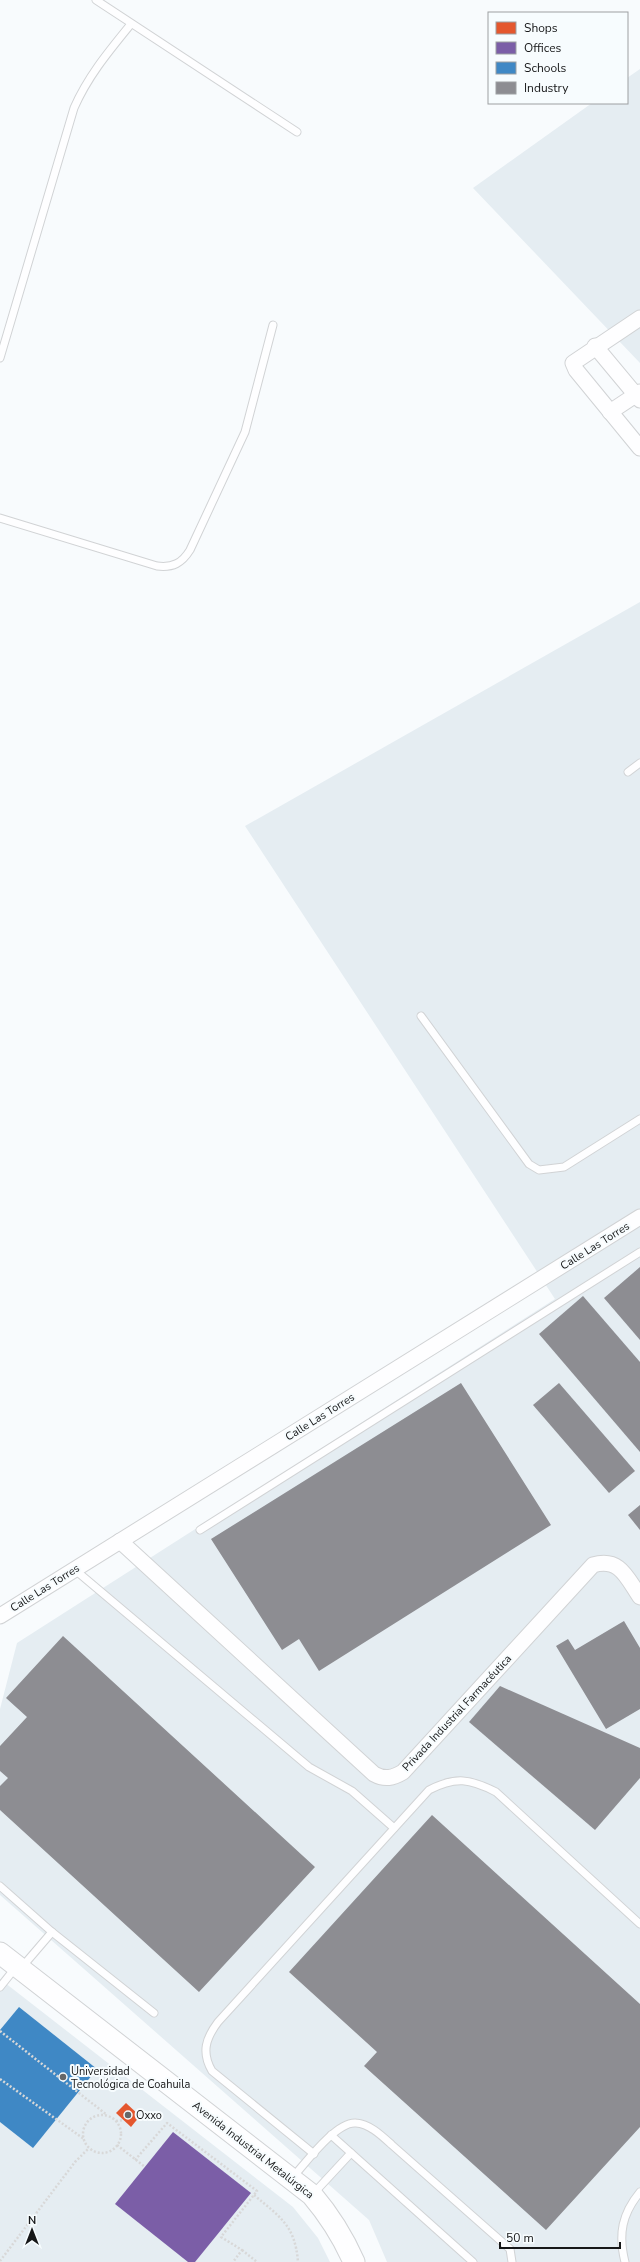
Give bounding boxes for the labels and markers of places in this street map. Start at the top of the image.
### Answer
place label: Universidad Tecnológica de Coahuila [71,2064,190,2092]
marker: Universidad Tecnológica de Coahuila [58,2072,68,2082]
place label: Oxxo [136,2108,162,2123]
marker: Oxxo [123,2110,133,2120]

